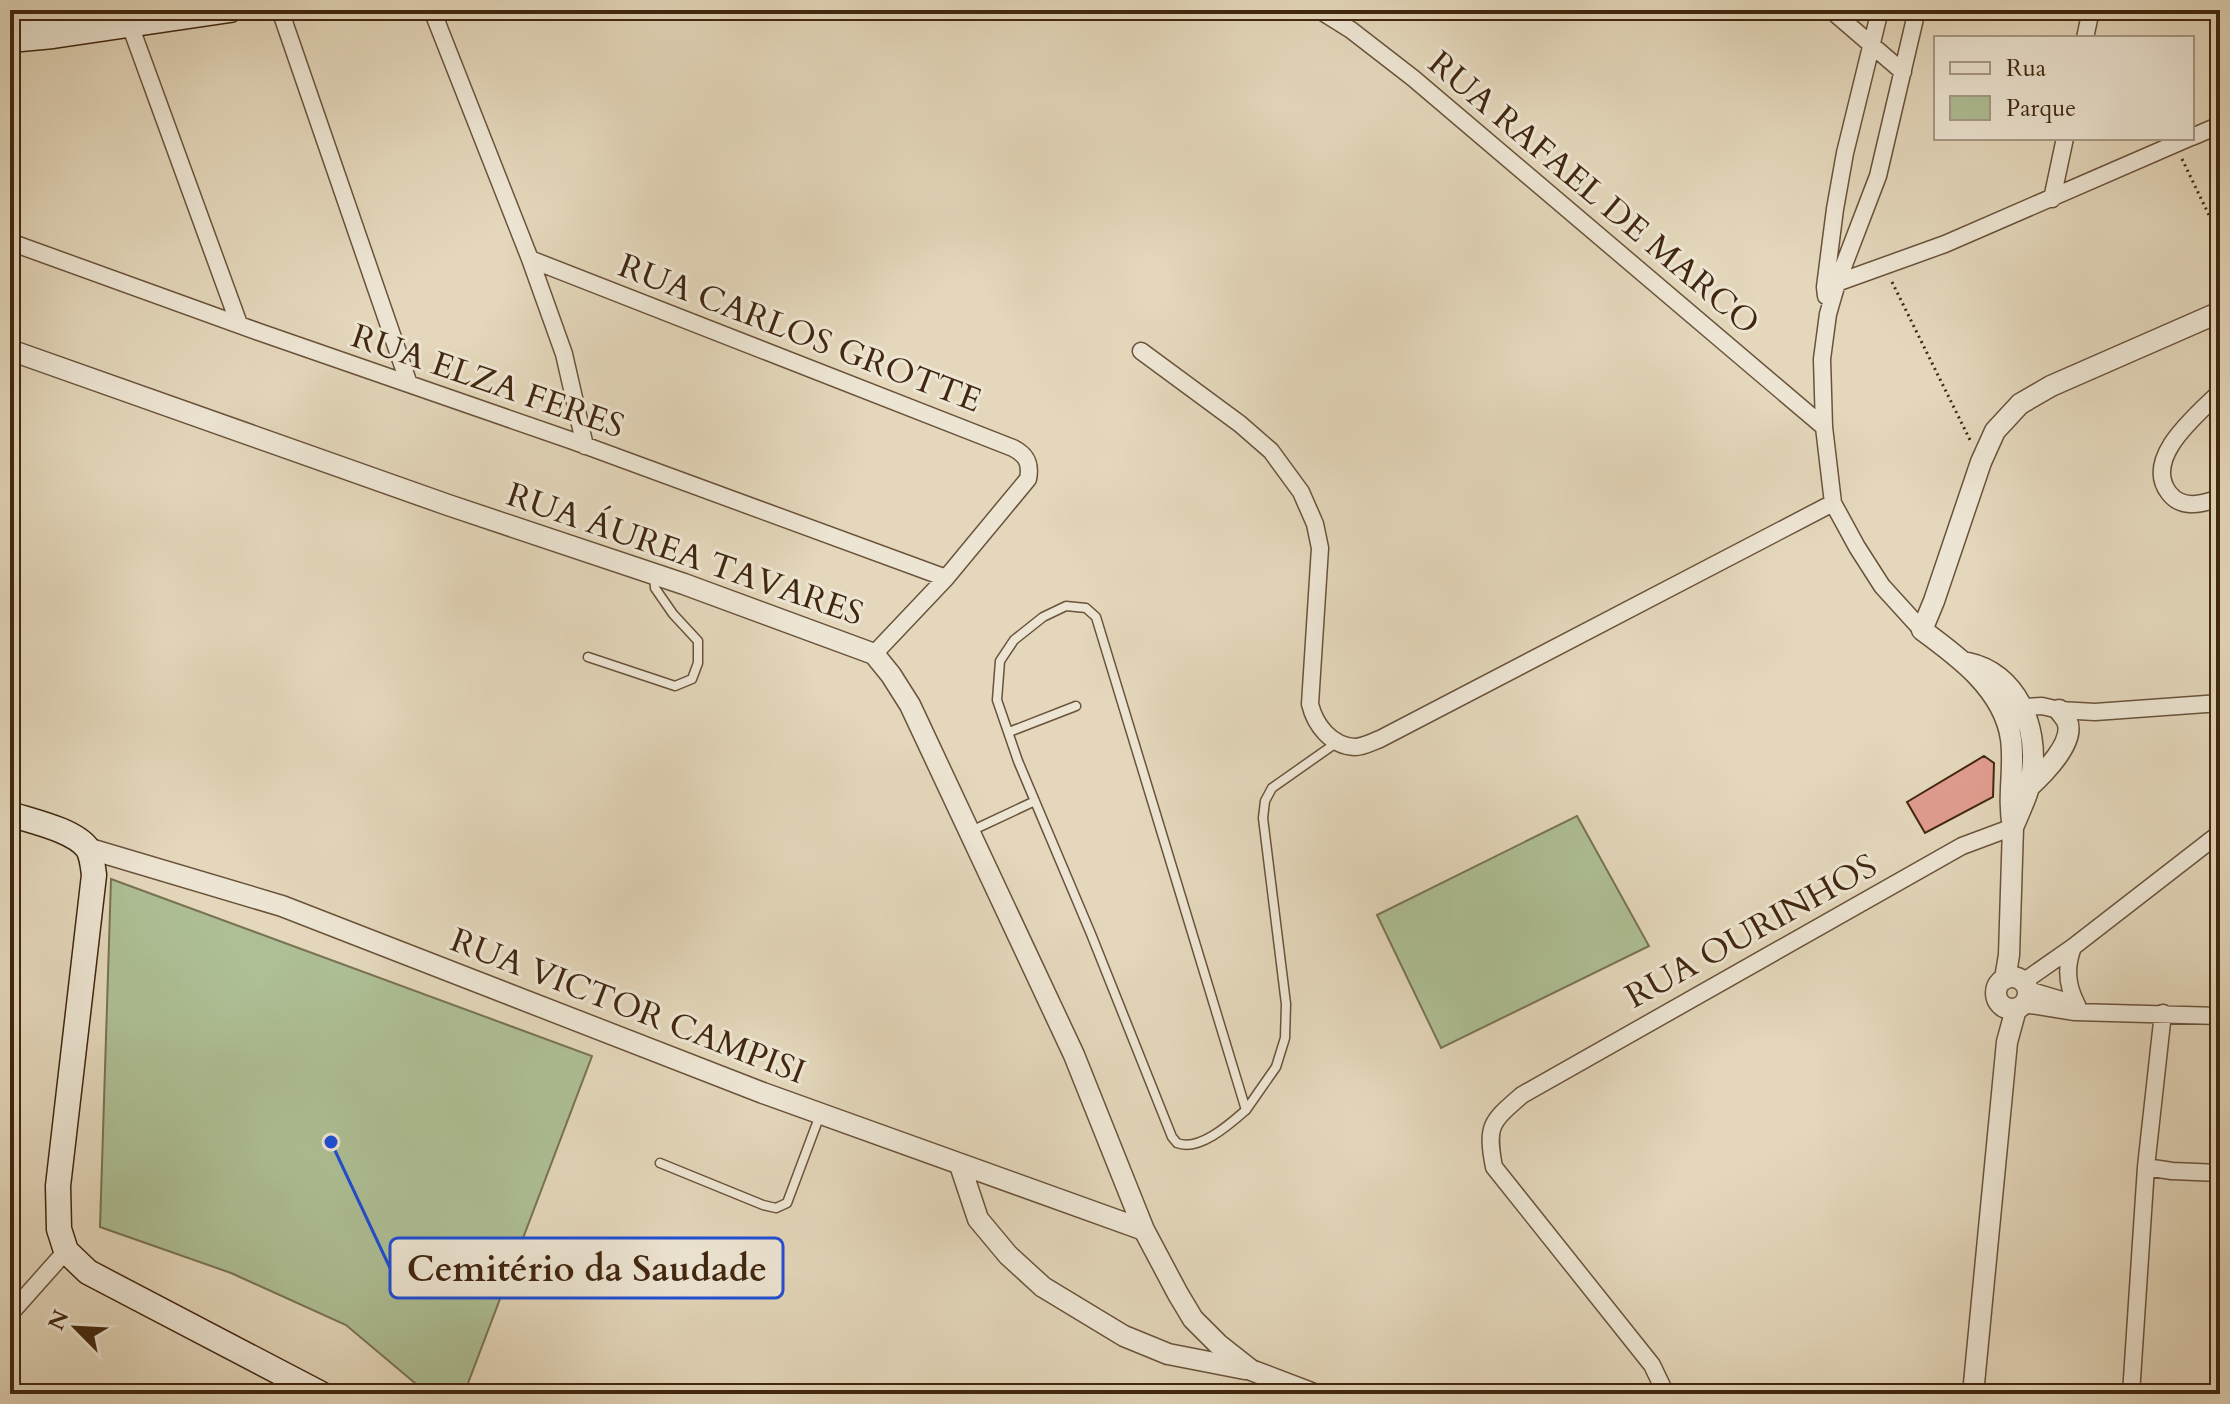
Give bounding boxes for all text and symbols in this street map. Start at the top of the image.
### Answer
legend [1934,36,2194,140]
street label: RUA RAFAEL DE MARCO [1419,41,1769,345]
text: Rua [2006,52,2047,85]
text: Parque [2006,92,2076,125]
street label: RUA CARLOS GROTTE [612,243,988,423]
street label: RUA ELZA FERES [345,313,631,449]
street label: RUA ÁUREA TAVARES [501,471,869,637]
street label: RUA OURINHOS [1617,843,1885,1019]
street label: RUA VICTOR CAMPISI [444,917,812,1095]
callout: Cemitério da Saudade [390,1238,783,1298]
text: Cemitério da Saudade [407,1245,767,1294]
north arrow [36,1288,116,1368]
text: N [41,1305,76,1335]

